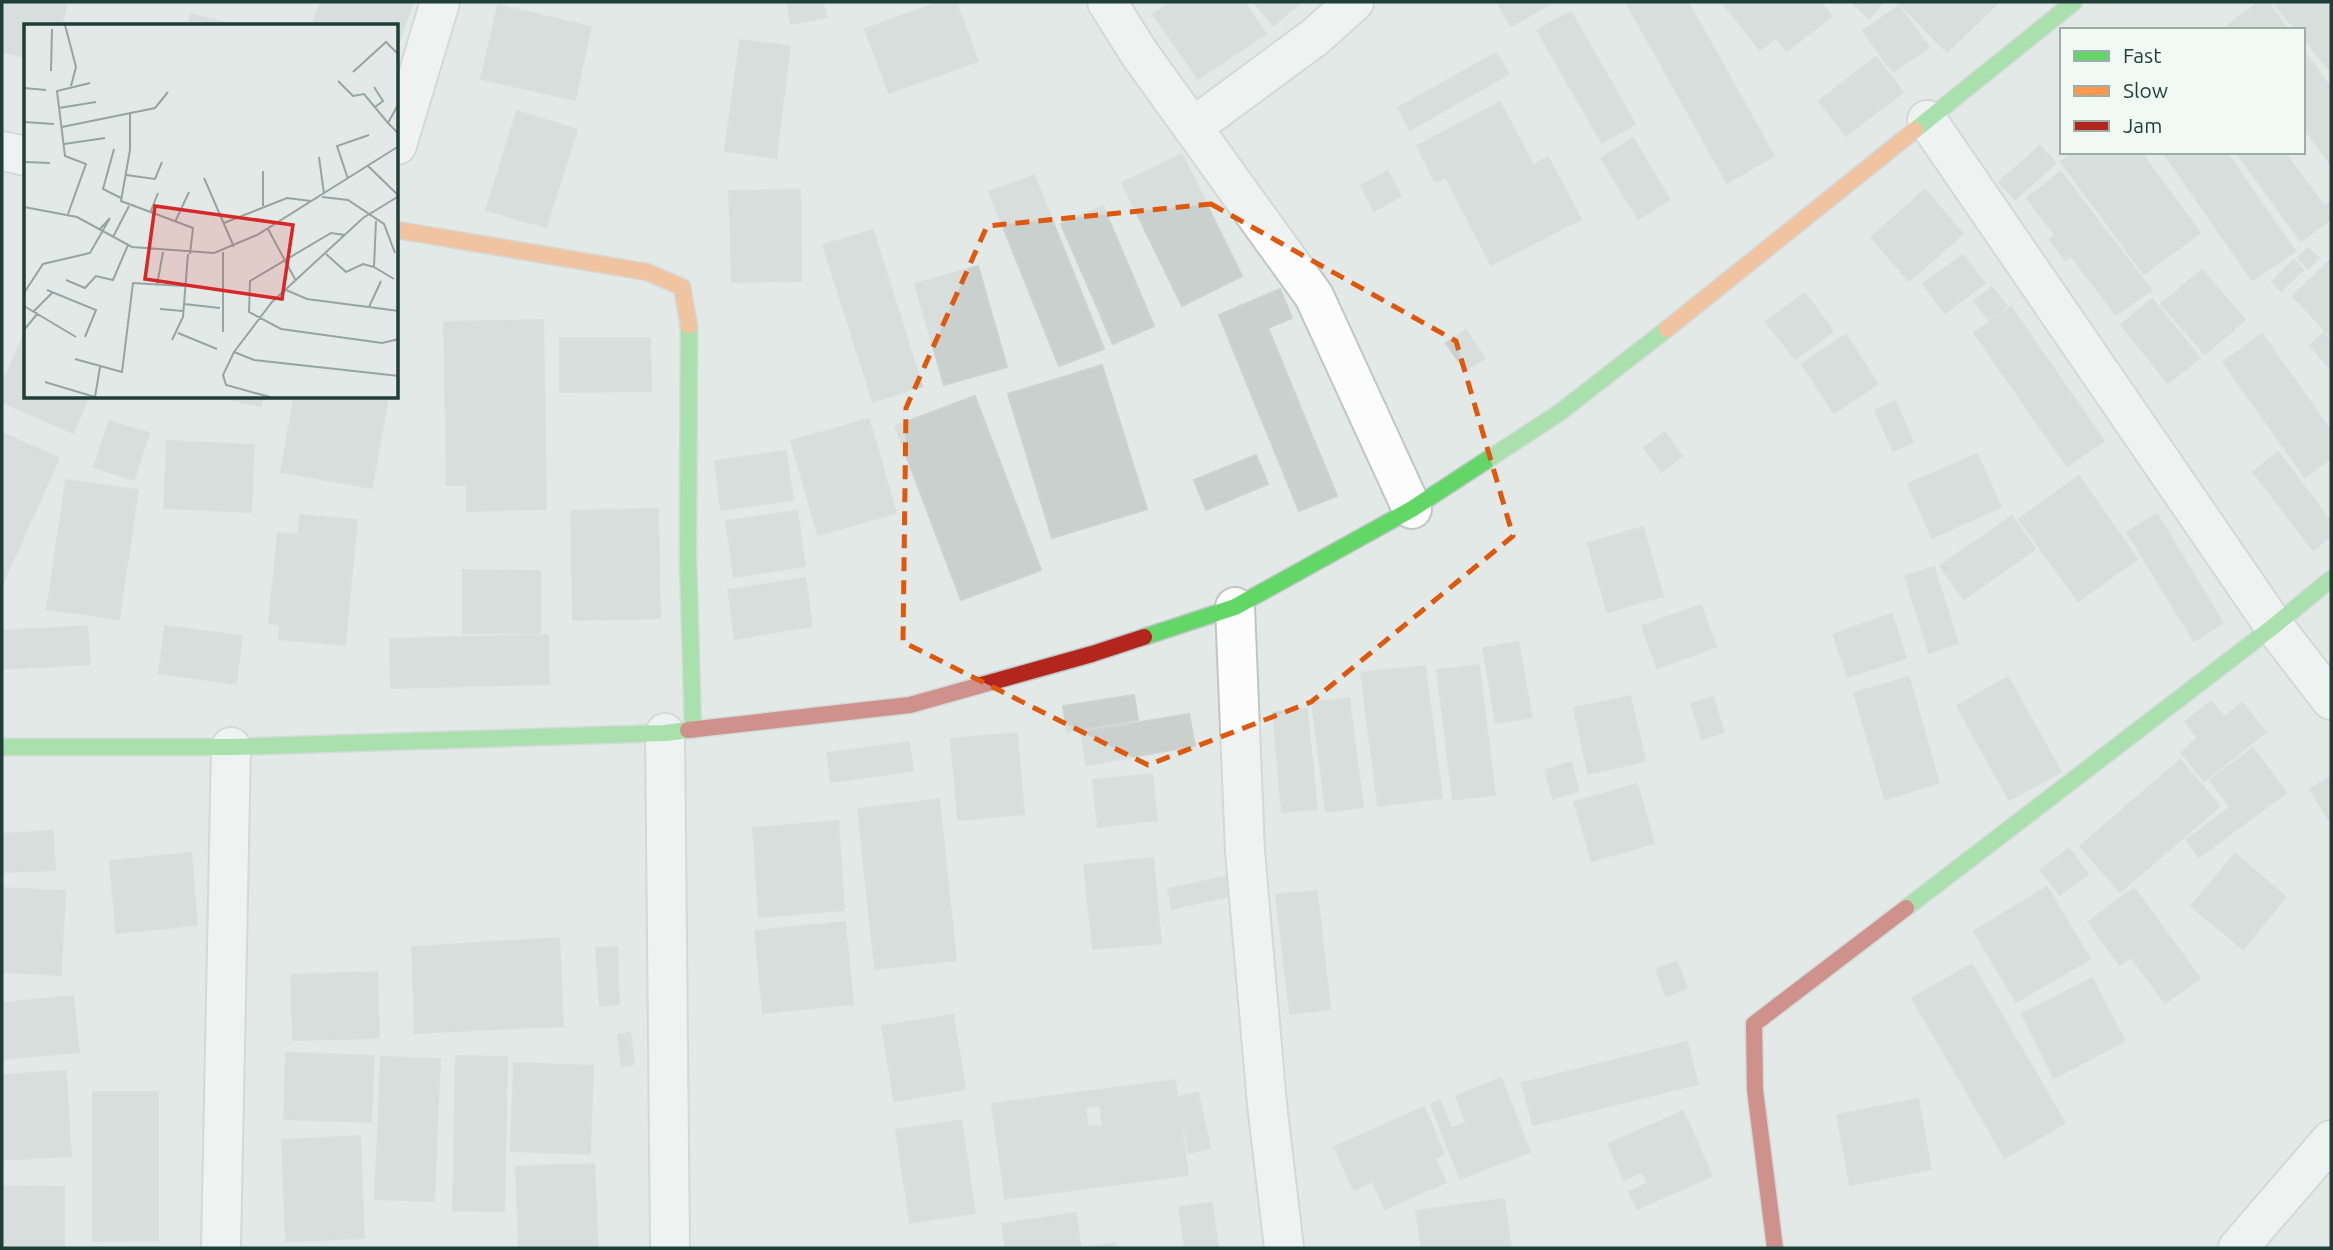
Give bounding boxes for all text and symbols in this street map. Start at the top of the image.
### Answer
inset map [24,24,399,399]
legend [2060,28,2305,154]
text: Fast [2123,43,2161,67]
text: Slow [2123,78,2168,102]
text: Jam [2123,113,2162,137]

